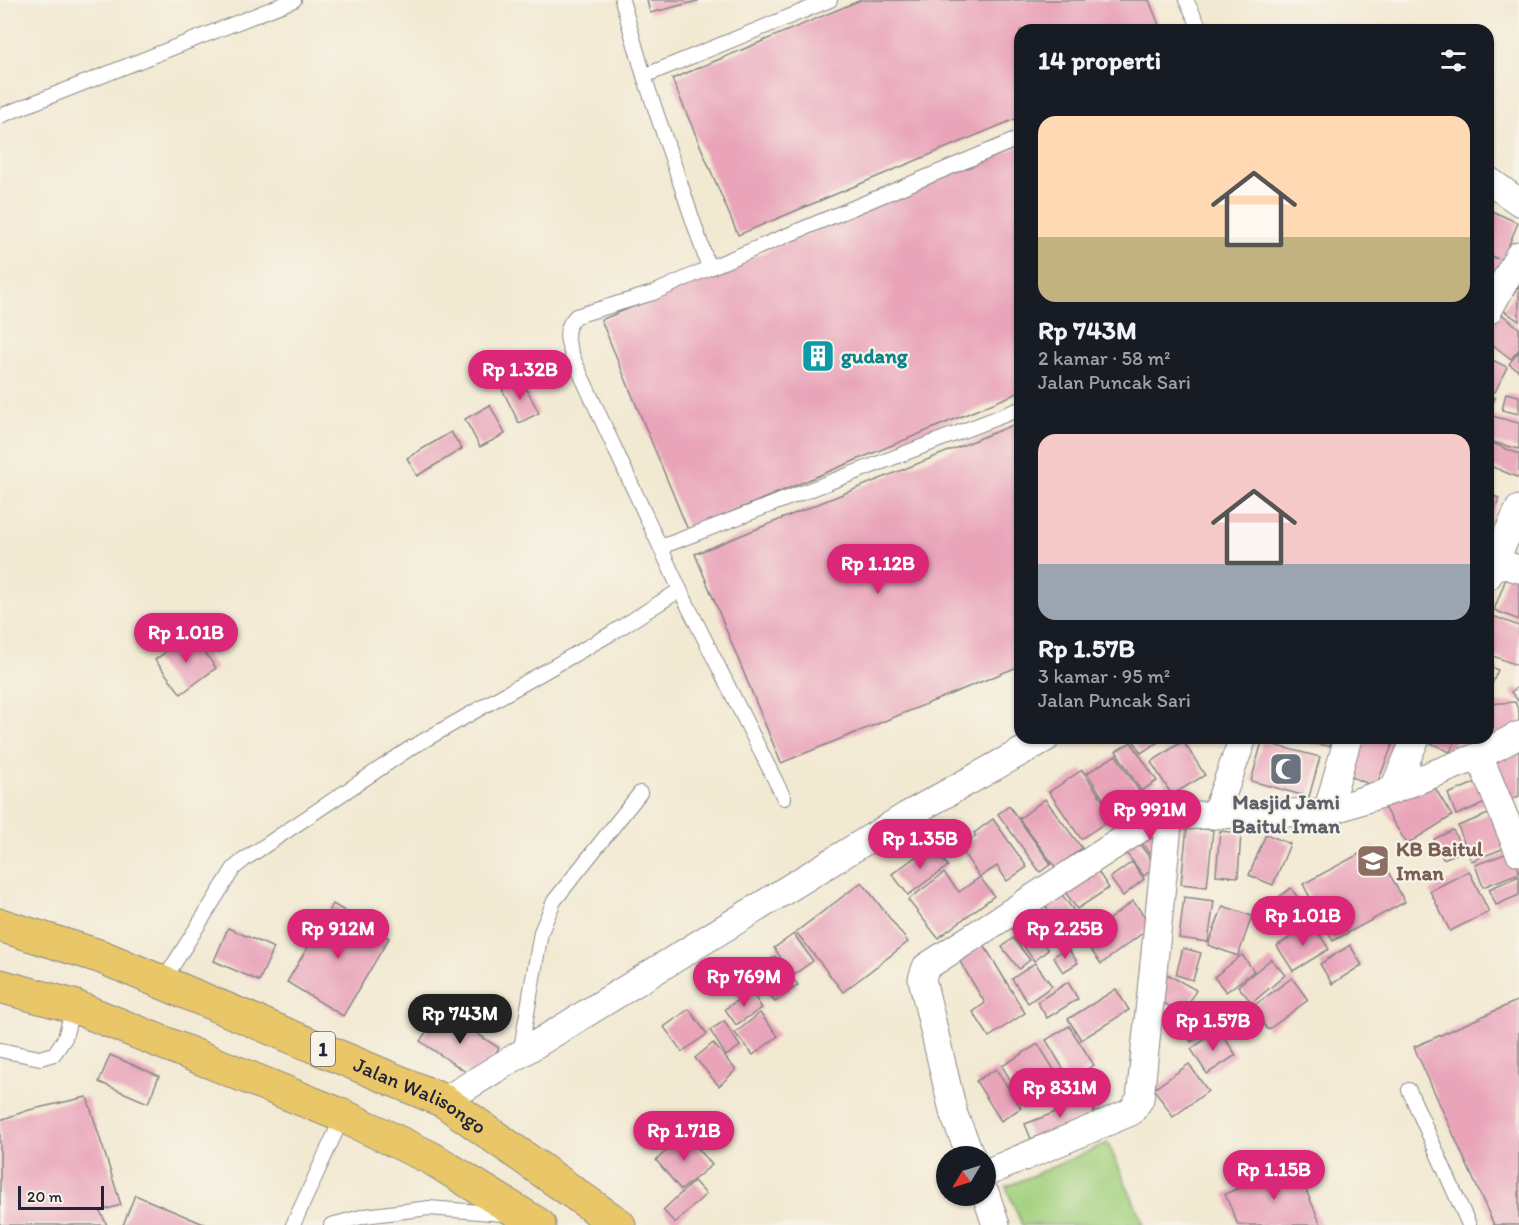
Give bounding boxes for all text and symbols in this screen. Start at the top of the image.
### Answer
text: 14 properti [1038,44,1161,76]
icon: filters [1437,44,1470,77]
icon: home [1200,155,1308,263]
text: Rp 743M [1038,314,1137,346]
building icon: gudang [800,338,836,374]
place label: gudang [841,343,909,369]
text: 2 kamar · 58 m² [1038,346,1170,370]
pin: Rp 1.32B [458,350,582,401]
text: Rp 1.32B [482,357,558,381]
text: Jalan Puncak Sari [1038,370,1191,394]
icon: home [1200,473,1308,581]
pin: Rp 1.12B [816,544,940,595]
text: Rp 1.12B [841,551,915,575]
pin: Rp 1.01B [124,613,248,664]
text: Rp 1.01B [148,620,224,644]
text: Rp 1.57B [1038,632,1135,664]
text: 3 kamar · 95 m² [1038,664,1170,688]
text: Jalan Puncak Sari [1038,688,1191,712]
mosque icon: Masjid Jami Baitul Iman [1268,751,1304,787]
place label: Masjid Jami Baitul Iman [1232,789,1340,838]
pin: Rp 991M [1095,790,1205,841]
text: Rp 991M [1113,797,1187,821]
pin: Rp 1.35B [858,819,982,870]
text: Rp 1.35B [882,826,958,850]
place label: KB Baitul Iman [1396,836,1484,885]
school or university icon: KB Baitul Iman [1355,843,1391,879]
pin: Rp 1.01B [1241,896,1365,947]
text: Rp 1.01B [1265,903,1341,927]
pin: Rp 912M [283,909,393,960]
pin: Rp 2.25B [1003,909,1127,960]
text: Rp 912M [301,916,375,940]
text: Rp 2.25B [1027,916,1103,940]
pin: Rp 769M [689,957,799,1008]
text: Rp 769M [707,964,781,988]
pin: Rp 743M [405,994,515,1045]
text: Rp 743M [422,1001,498,1025]
pin: Rp 1.57B [1151,1001,1275,1052]
text: Rp 1.57B [1176,1008,1250,1032]
road number: 1 [311,1032,335,1066]
street label: Jalan Walisongo [350,1051,491,1139]
pin: Rp 831M [1005,1068,1115,1119]
text: Rp 831M [1023,1075,1097,1099]
pin: Rp 1.71B [622,1111,746,1162]
text: Rp 1.71B [647,1118,721,1142]
north arrow [936,1146,996,1206]
map controls [936,1146,996,1206]
pin: Rp 1.15B [1212,1150,1336,1201]
text: Rp 1.15B [1237,1157,1311,1181]
scale bar [18,1183,104,1210]
text: 20 m [27,1187,62,1206]

